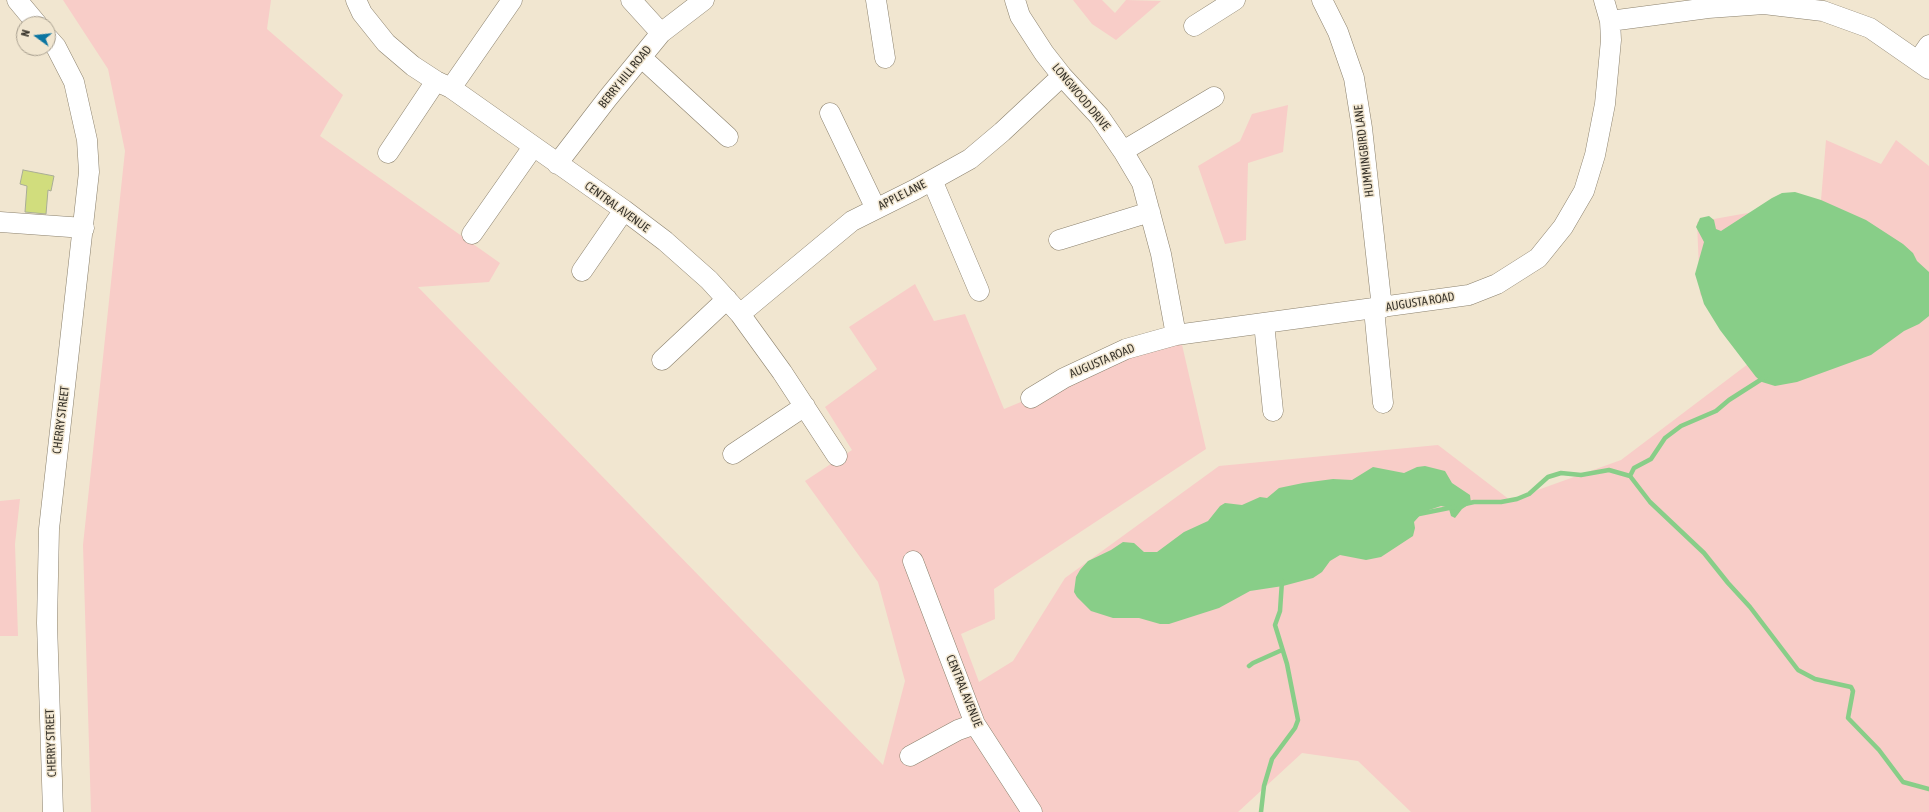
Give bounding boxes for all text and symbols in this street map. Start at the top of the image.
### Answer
north arrow [16,16,56,56]
text: N [19,28,32,38]
street label: BERRY HILL ROAD [595,43,655,111]
street label: LONGWOOD DRIVE [1049,61,1113,133]
street label: HUMMINGBIRD LANE [1351,104,1377,198]
street label: APPLE LANE [876,177,928,213]
street label: CENTRAL AVENUE [582,179,652,235]
street label: AUGUSTA ROAD [1385,289,1455,315]
street label: AUGUSTA ROAD [1067,341,1137,381]
street label: CHERRY STREET [50,385,72,455]
street label: CENTRAL AVENUE [943,653,985,729]
street label: CHERRY STREET [43,709,59,777]

